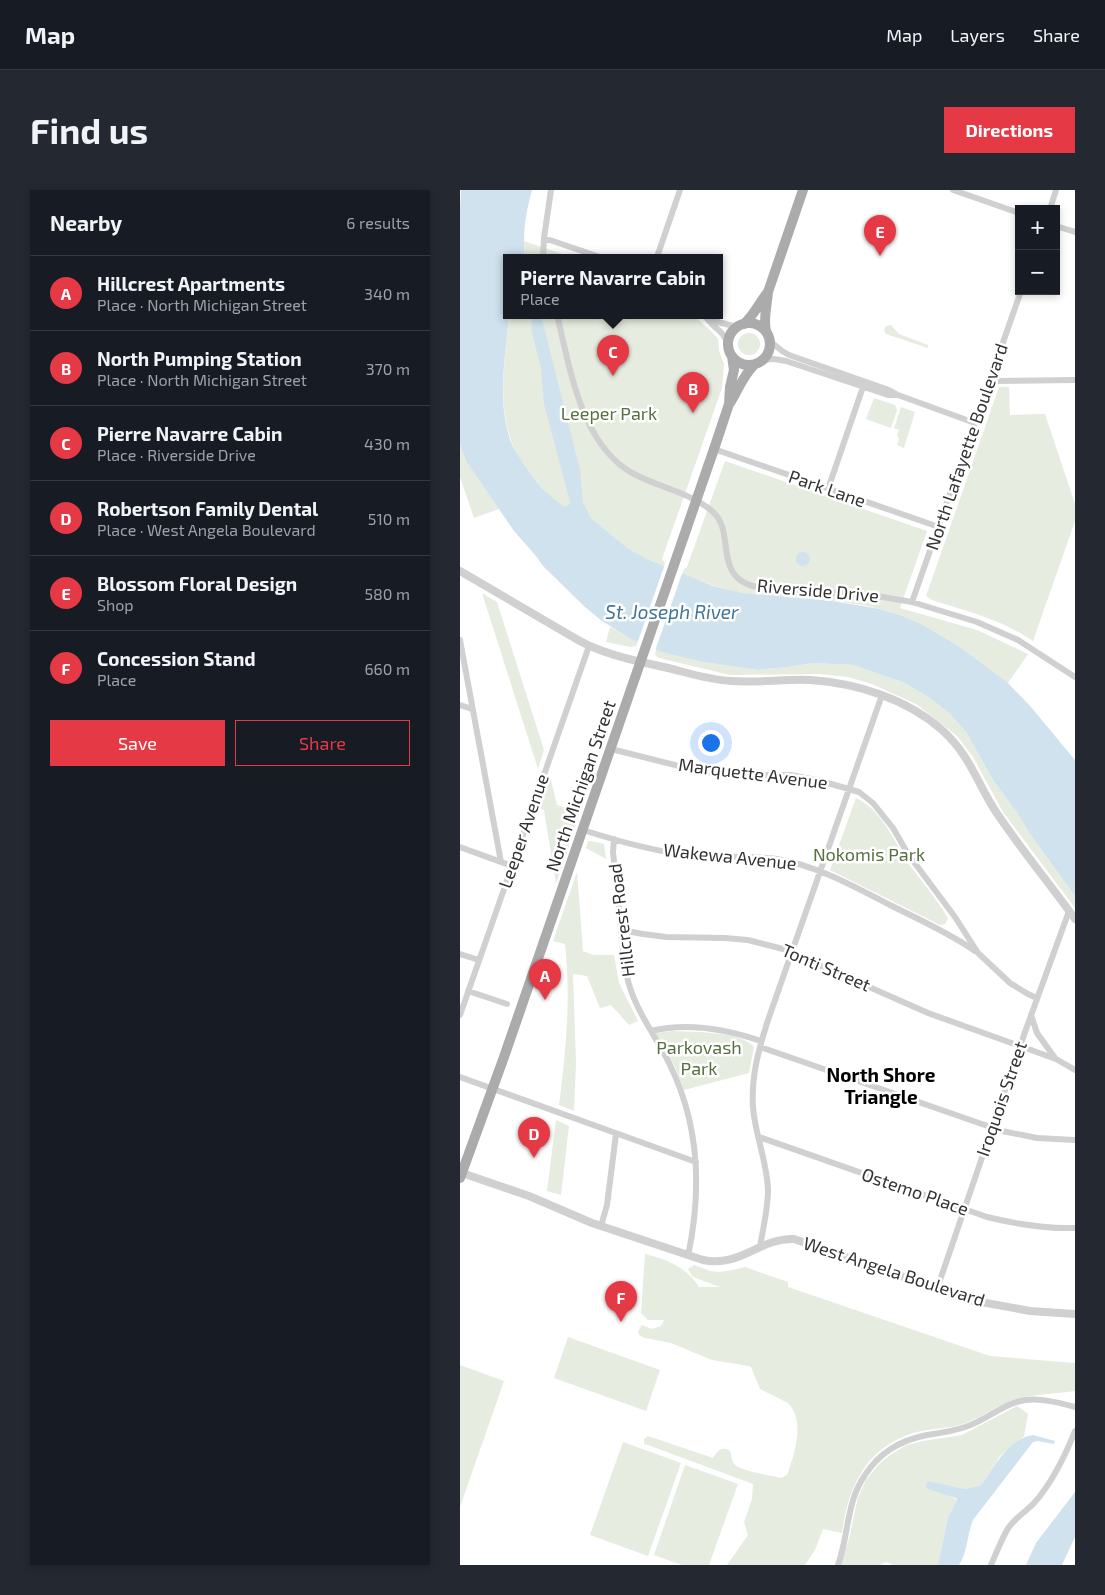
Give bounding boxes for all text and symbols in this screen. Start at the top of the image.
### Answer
text: Map [25,20,75,49]
text: Map [886,24,922,46]
text: Layers [950,24,1005,46]
text: Share [1033,24,1080,46]
button: Directions [944,107,1075,153]
text: Find us [30,109,148,151]
map controls [1015,205,1060,295]
button: + [1015,205,1060,250]
text: Nearby [50,210,122,235]
text: 6 results [346,213,410,232]
pin: E [864,215,896,256]
button: − [1015,250,1060,295]
popup [503,254,723,319]
text: Pierre Navarre Cabin [520,266,706,289]
text: Hillcrest Apartments [97,272,285,295]
text: A [61,284,71,303]
text: 340 m [364,284,410,303]
text: Place [520,289,560,308]
text: Place · North Michigan Street [97,295,307,314]
pin: C [597,335,629,376]
street label: North Lafayette Boulevard [920,340,1012,553]
text: North Pumping Station [97,347,302,370]
text: B [61,359,71,378]
text: 370 m [366,359,410,378]
text: Place · North Michigan Street [97,370,307,389]
pin: B [677,372,709,413]
park label: Leeper Park [561,402,657,424]
text: Pierre Navarre Cabin [97,422,282,445]
text: C [61,434,71,453]
text: 430 m [364,434,410,453]
text: Place · Riverside Drive [97,445,256,464]
street label: Park Lane [786,465,869,511]
text: Robertson Family Dental [97,497,318,520]
text: D [61,509,71,528]
text: 510 m [368,509,410,528]
text: Place · West Angela Boulevard [97,520,316,539]
text: Blossom Floral Design [97,572,297,595]
street label: Riverside Drive [756,574,880,606]
text: E [61,584,71,603]
text: 580 m [364,584,410,603]
text: Shop [97,595,134,614]
water label: St. Joseph River [605,600,739,623]
text: Concession Stand [97,647,256,670]
text: F [62,659,70,678]
text: 660 m [364,659,410,678]
text: Place [97,670,136,689]
street label: North Michigan Street [540,697,620,874]
button: Save [50,720,225,766]
button: Share [235,720,410,766]
your location [698,730,724,756]
street label: Marquette Avenue [677,753,829,793]
street label: Leeper Avenue [493,771,553,891]
street label: Wakewa Avenue [662,838,798,874]
park label: Nokomis Park [813,843,925,865]
street label: Hillcrest Road [603,862,639,978]
street label: Tonti Street [779,938,874,996]
pin: A [529,959,561,1000]
park label: Parkovash Park [656,1036,742,1079]
street label: Iroquois Street [971,1038,1031,1159]
district label: North Shore Triangle [827,1063,936,1108]
pin: D [518,1117,550,1158]
street label: Ostemo Place [859,1162,972,1220]
street label: West Angela Boulevard [801,1231,988,1311]
pin: F [605,1281,637,1322]

